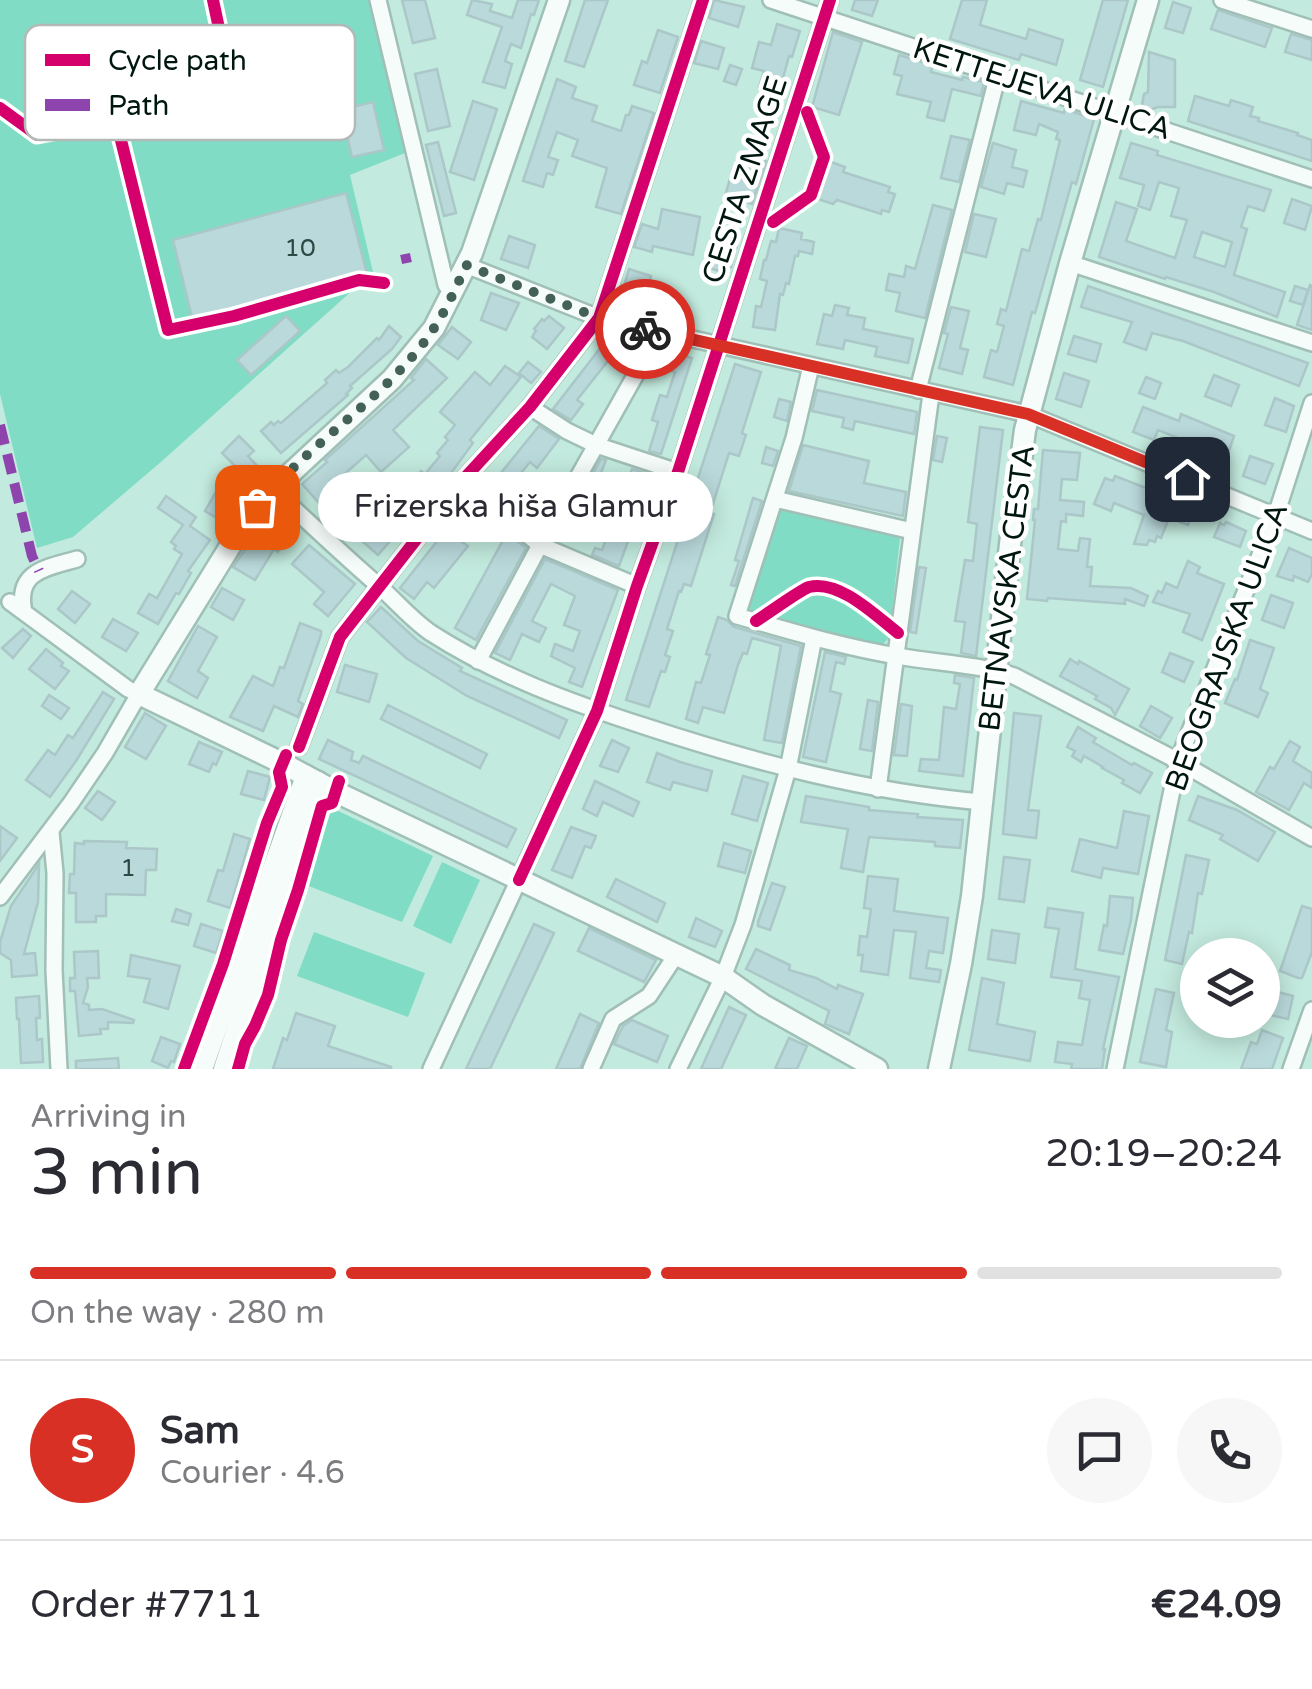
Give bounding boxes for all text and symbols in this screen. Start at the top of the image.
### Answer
legend [25,25,355,140]
street label: KETTEJEVA ULICA [908,30,1176,148]
text: Cycle path [108,44,247,78]
street label: CESTA ZMAGE [694,72,796,288]
text: Path [108,89,169,123]
house number: 10 [284,233,316,263]
courier [595,279,695,379]
icon: bike [618,302,673,357]
pin [1145,437,1230,522]
street label: BETNAVSKA CESTA [971,443,1043,733]
icon: home [1160,452,1215,507]
pin [215,465,300,550]
callout: Frizerska hiša Glamur [317,472,712,542]
icon: bag [230,480,285,535]
text: Frizerska hiša Glamur [353,488,678,526]
street label: BEOGRAJSKA ULICA [1158,498,1296,796]
house number: 1 [120,853,136,883]
map controls [1180,938,1280,1038]
button: layers [1180,938,1280,1038]
text: Arriving in [30,1098,187,1136]
text: 20:19–20:24 [1045,1131,1282,1177]
text: 3 min [30,1134,203,1213]
text: On the way · 280 m [30,1294,325,1332]
button: chat [1047,1398,1152,1503]
button: phone [1177,1398,1282,1503]
text: Sam [160,1408,240,1454]
text: S [71,1427,94,1473]
text: Courier · 4.6 [160,1454,345,1492]
text: Order #7711 [30,1582,263,1628]
text: €24.09 [1151,1582,1282,1628]

